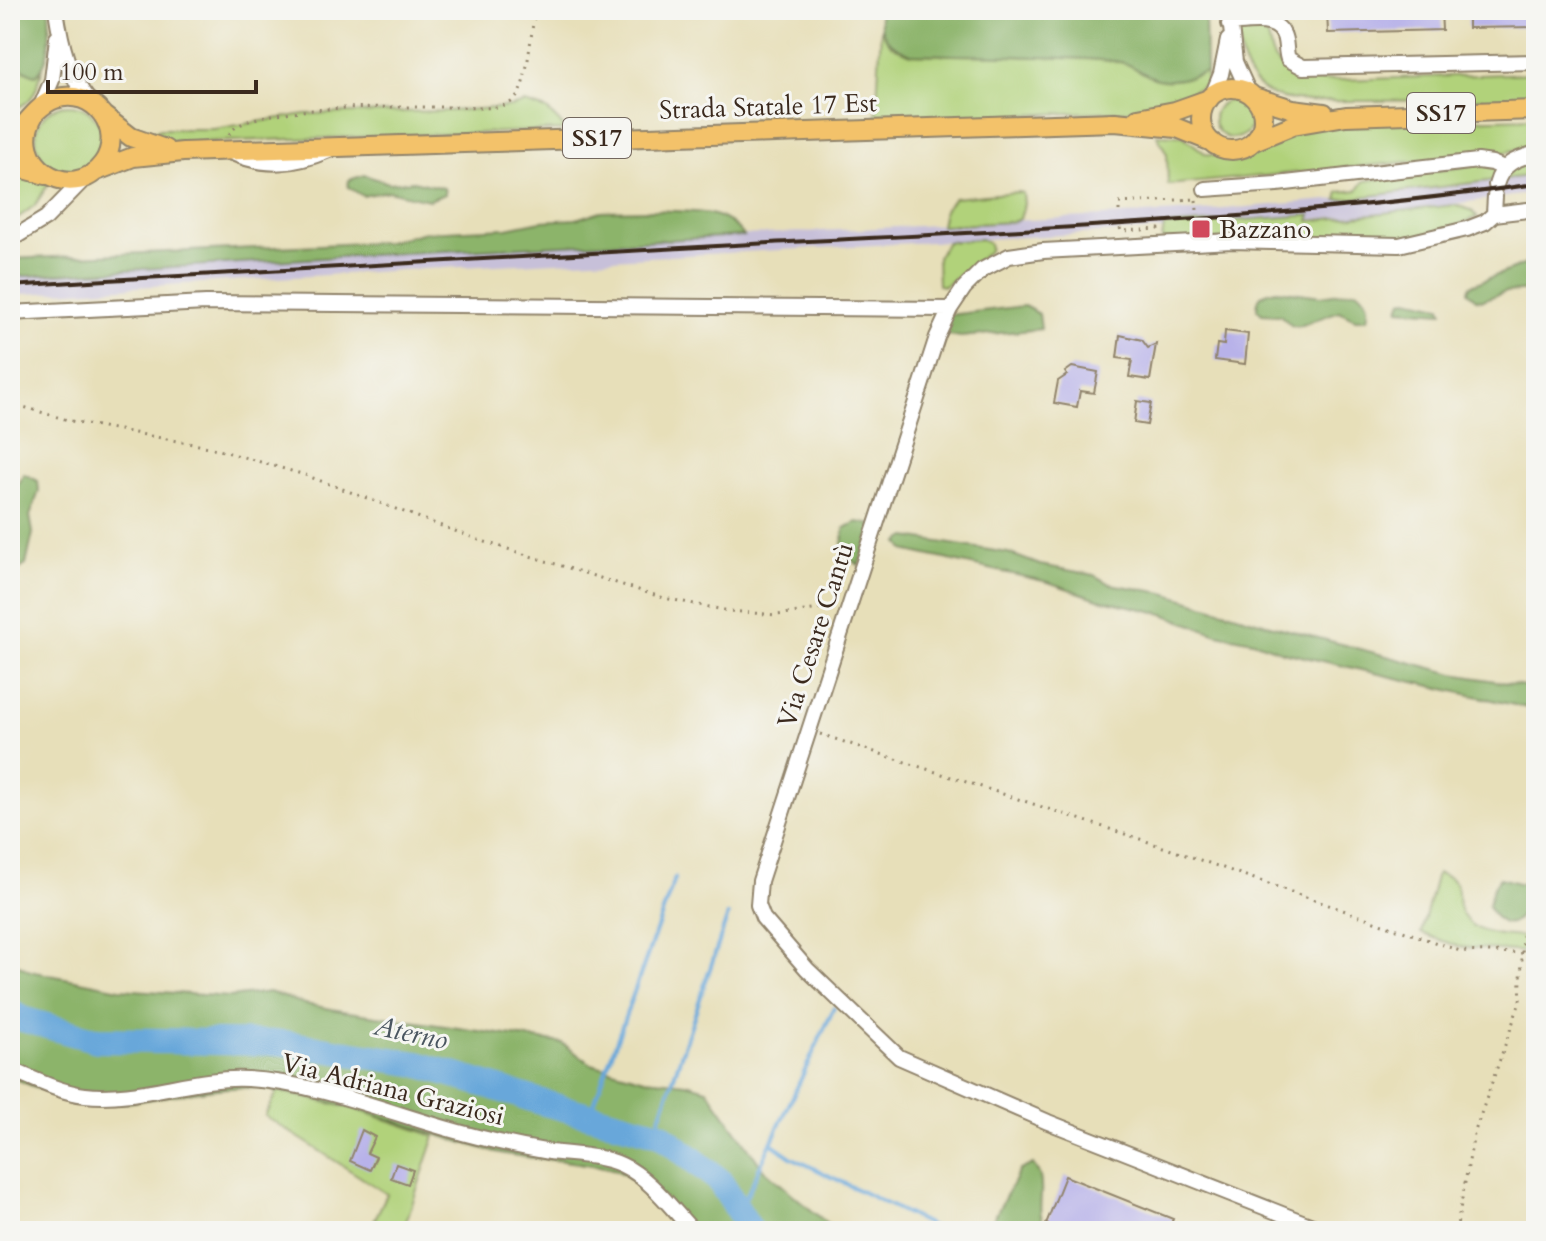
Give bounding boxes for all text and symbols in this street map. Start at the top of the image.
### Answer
scale bar [48,44,256,94]
text: 100 m [60,56,124,89]
street label: Strada Statale 17 Est [659,85,878,128]
road number: SS17 [1407,93,1475,133]
road number: SS17 [563,118,631,158]
place label: Bazzano [1219,212,1311,247]
marker: Bazzano [1190,218,1212,240]
street label: Via Cesare Cantù [769,538,862,732]
water label: Aterno [369,1006,451,1059]
street label: Via Adriana Graziosi [278,1045,508,1134]

